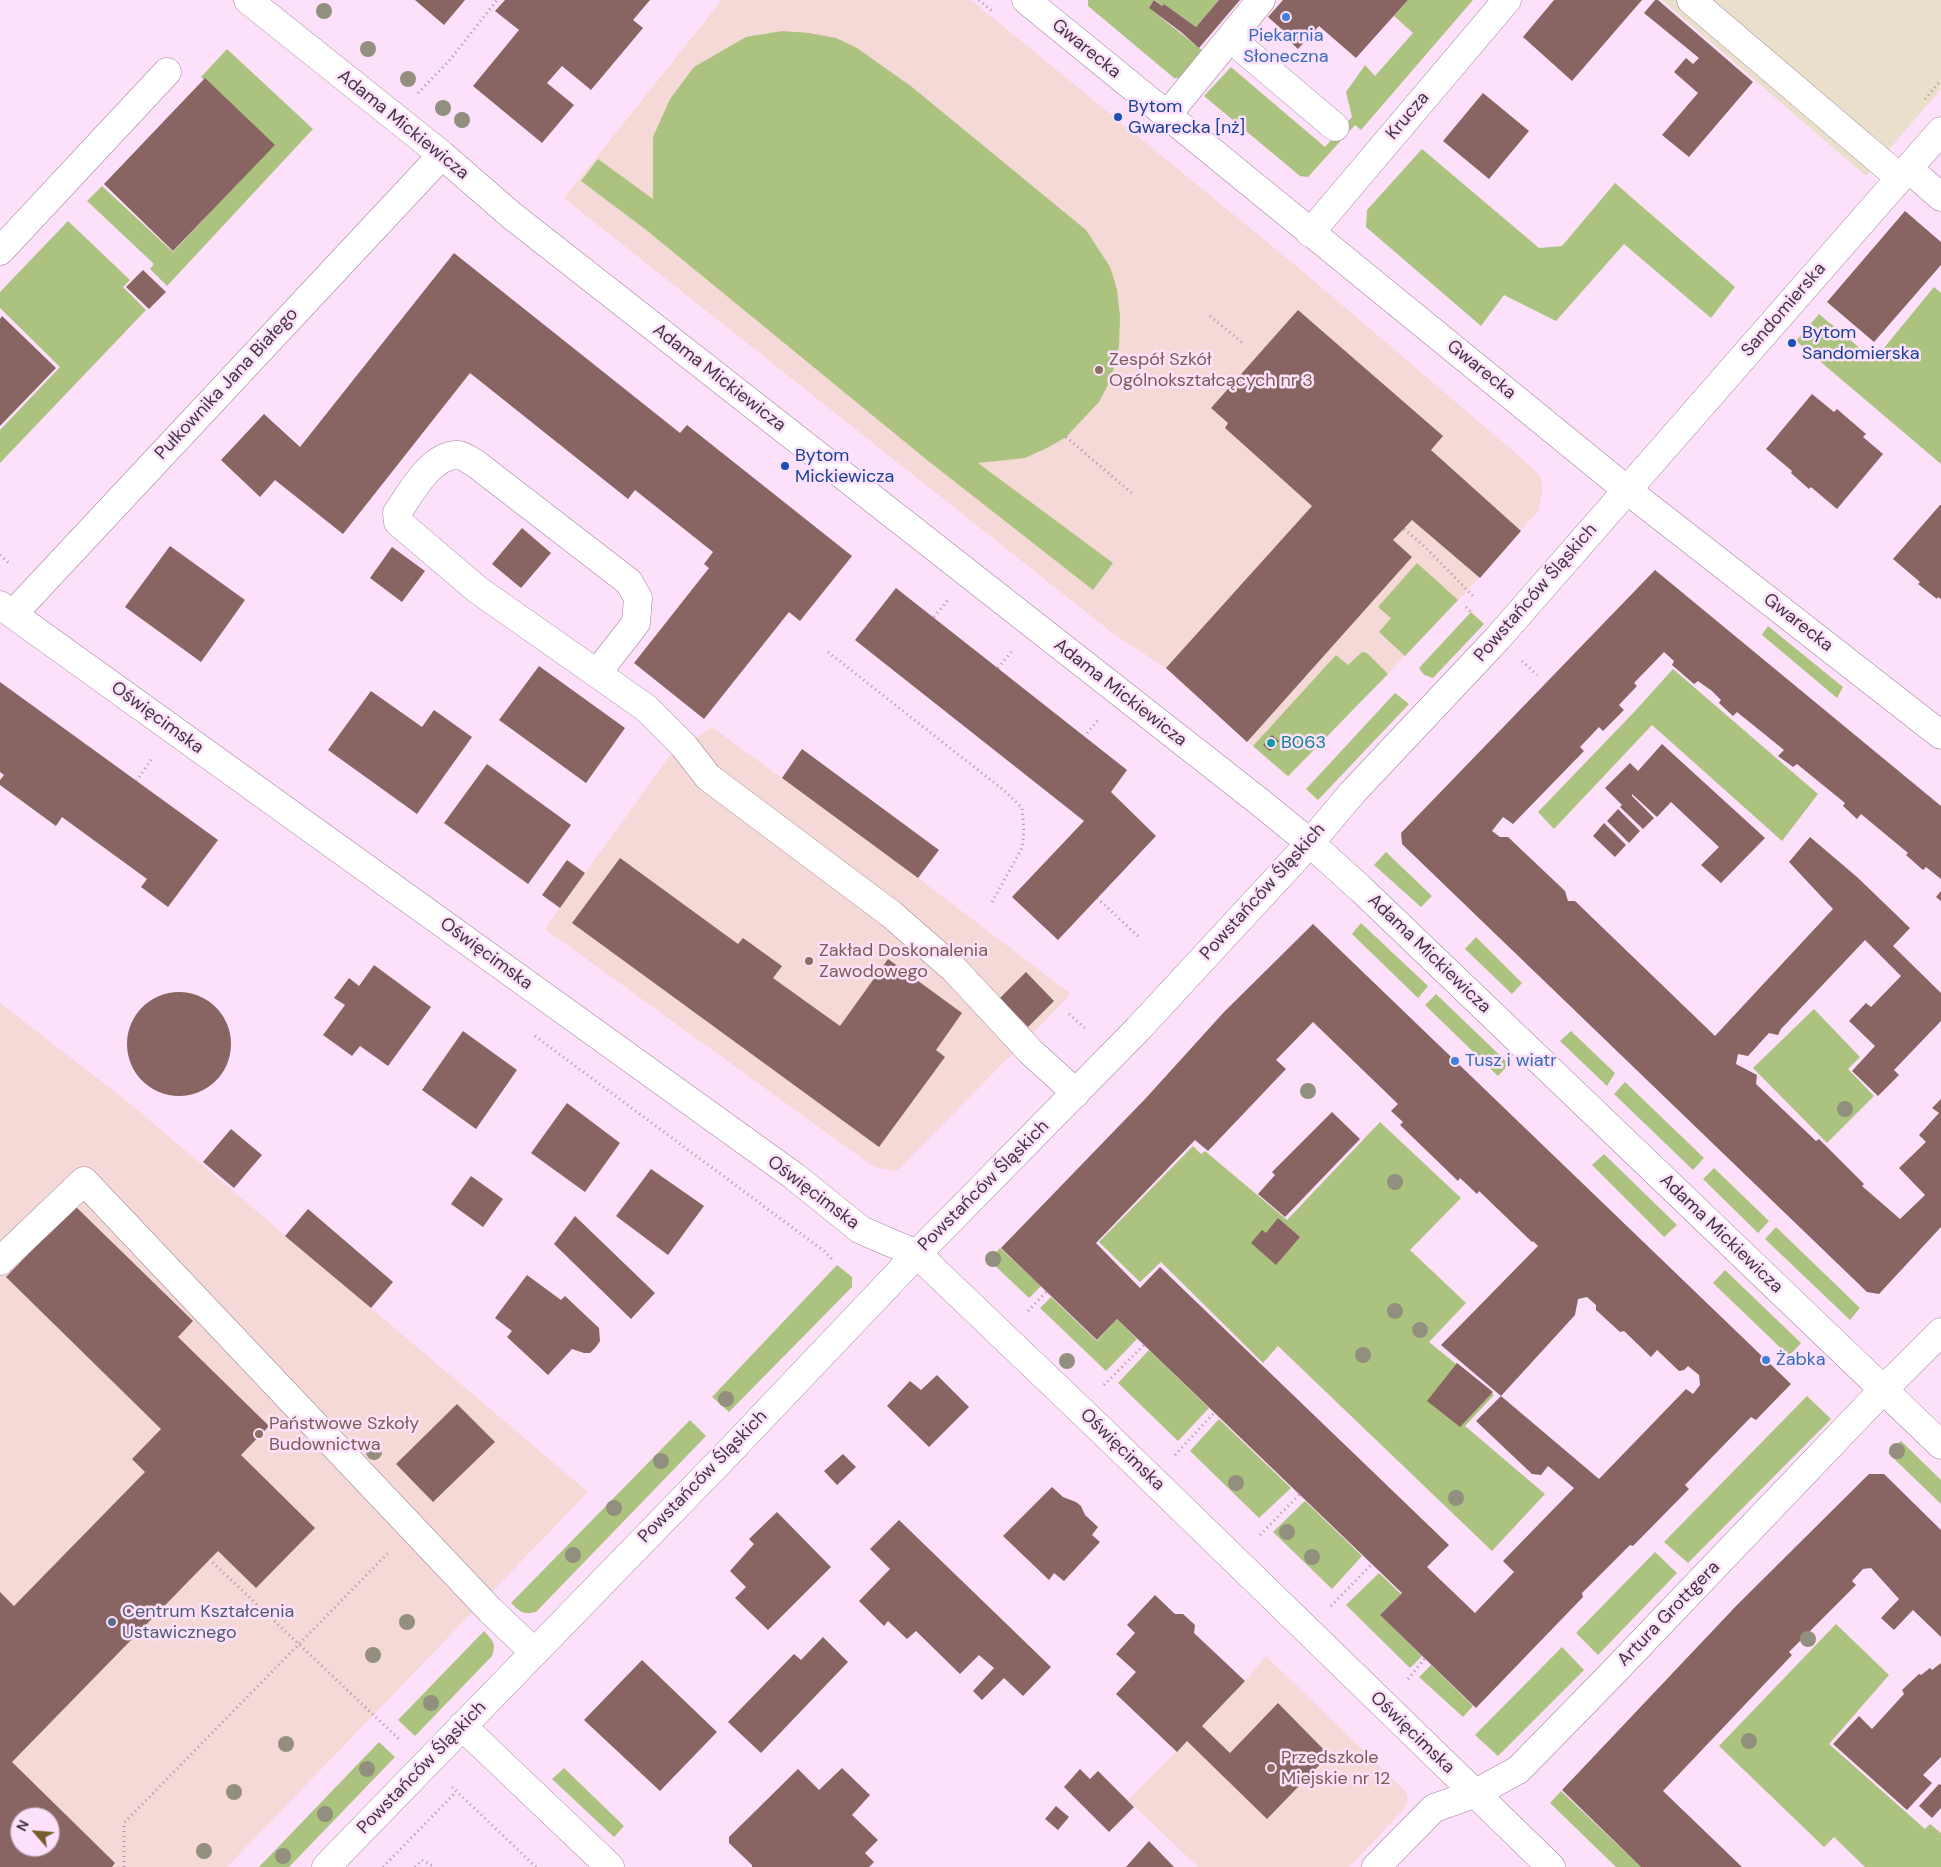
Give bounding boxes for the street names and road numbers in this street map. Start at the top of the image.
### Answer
street label: Gwarecka [1047,15,1125,83]
street label: Adama Mickiewicza [333,65,473,185]
street label: Krucza [1382,88,1434,144]
street label: Sandomierska [1737,259,1831,361]
street label: Pułkownika Jana Białego [151,304,303,464]
street label: Adama Mickiewicza [648,319,790,437]
street label: Gwarecka [1442,336,1520,404]
street label: Powstańców Śląskich [1470,519,1602,667]
street label: Gwarecka [1759,589,1837,657]
street label: Adama Mickiewicza [1049,634,1191,752]
street label: Oświęcimska [106,677,208,759]
street label: Powstańców Śląskich [1196,819,1330,965]
street label: Adama Mickiewicza [1363,890,1495,1018]
street label: Oświęcimska [435,913,537,995]
street label: Powstańców Śląskich [914,1116,1054,1256]
street label: Oświęcimska [763,1151,863,1235]
street label: Adama Mickiewicza [1655,1170,1787,1298]
street label: Oświęcimska [1075,1404,1169,1496]
street label: Powstańców Śląskich [634,1406,772,1548]
street label: Artura Grottgera [1613,1557,1725,1671]
street label: Oświęcimska [1365,1687,1459,1779]
street label: Powstańców Śląskich [353,1697,491,1839]

